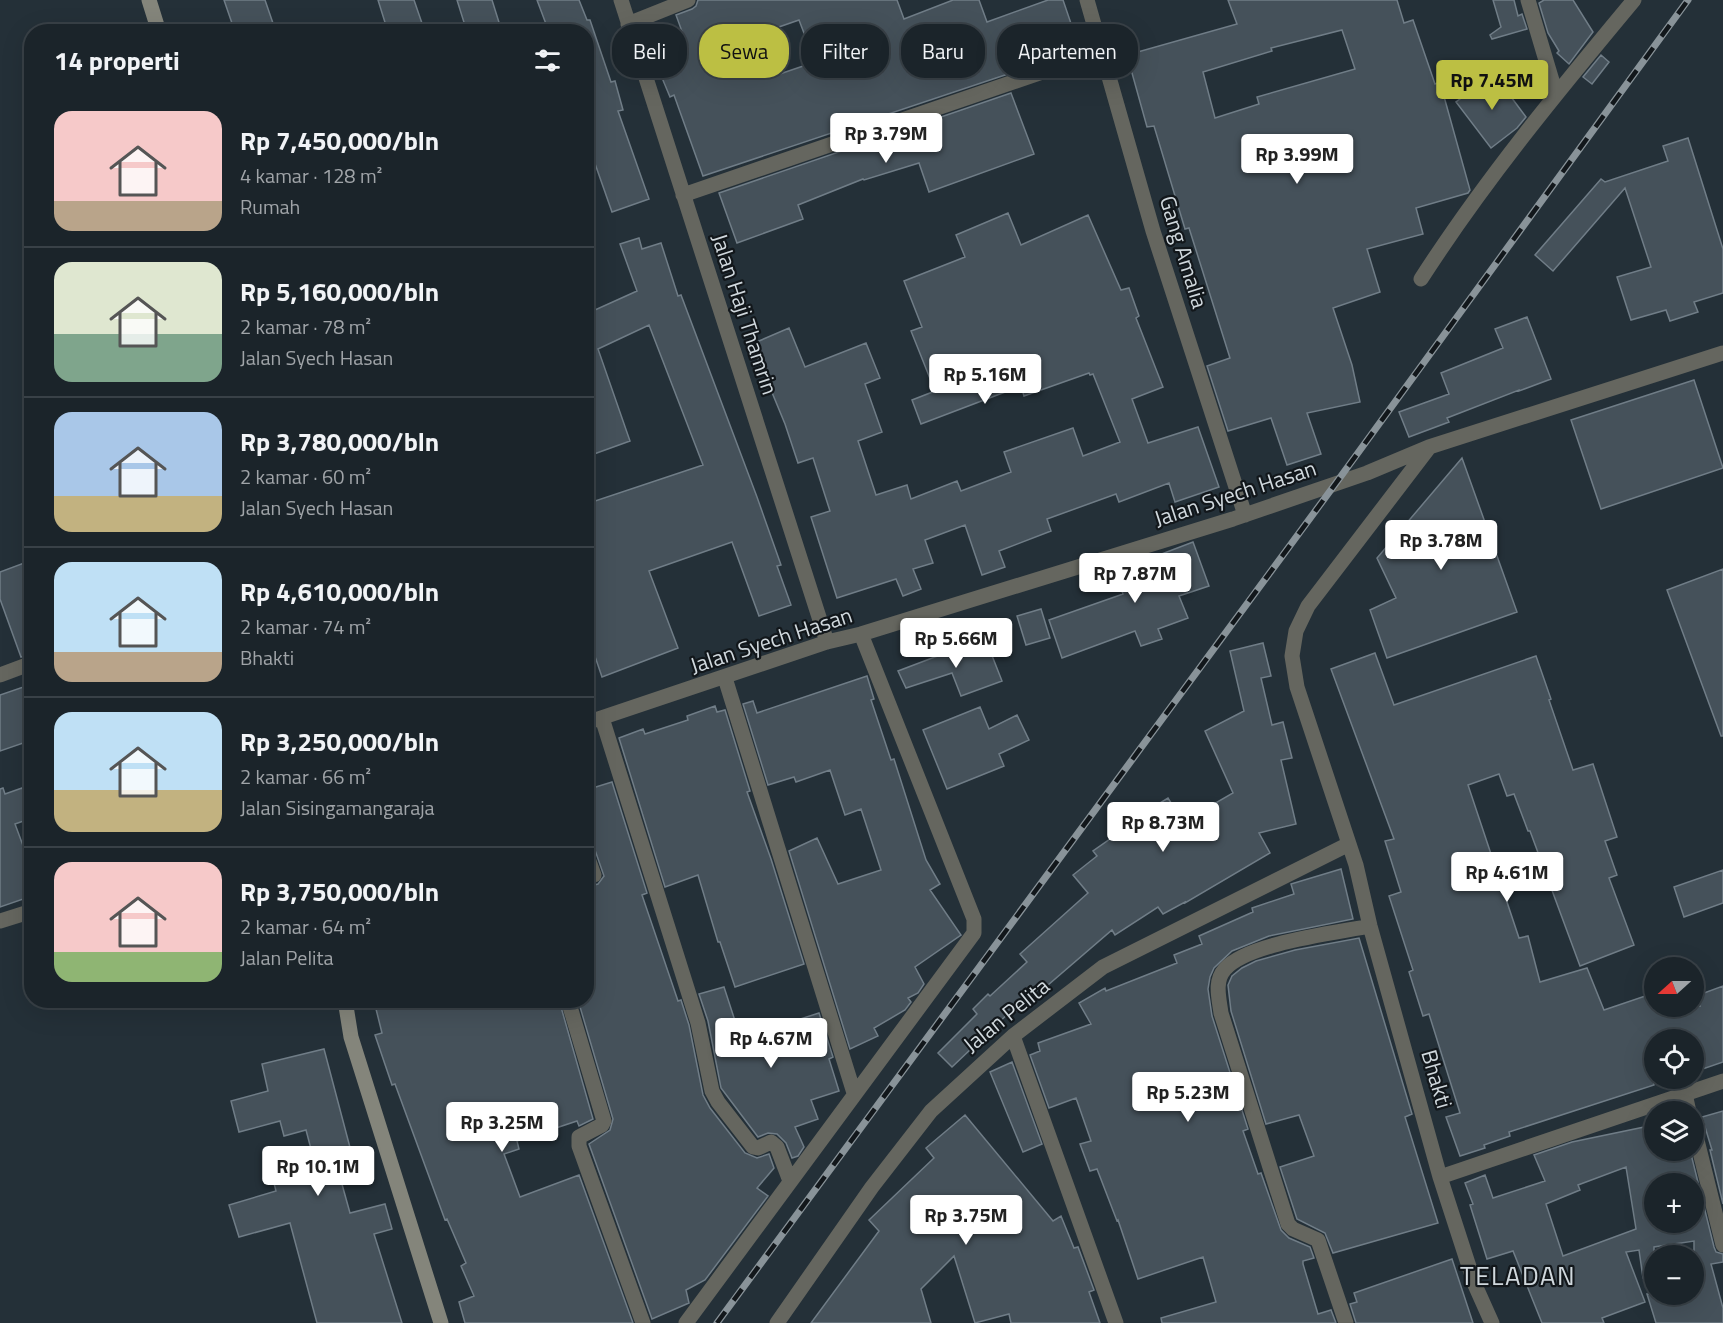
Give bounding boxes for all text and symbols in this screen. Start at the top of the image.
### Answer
chip: Beli [612,24,687,78]
chip: Sewa [699,24,789,78]
chip: Filter [801,24,889,78]
chip: Baru [901,24,985,78]
chip: Apartemen [997,24,1138,78]
text: 14 properti [54,41,180,80]
icon: filters [531,44,564,77]
pin: Rp 7.45M [1430,60,1554,111]
text: Rp 7.45M [1450,64,1534,95]
pin: Rp 3.79M [824,113,948,164]
text: Rp 3.79M [844,117,928,148]
text: Rp 7,450,000/bln [240,121,439,160]
pin: Rp 3.99M [1235,134,1359,185]
icon: home [102,135,174,207]
text: Rp 3.99M [1255,138,1339,169]
text: 4 kamar · 128 m² [240,160,382,191]
text: Rumah [240,191,300,222]
street label: Gang Amalia [1151,192,1217,312]
street label: Jalan Haji Thamrin [703,229,787,399]
text: Rp 5,160,000/bln [240,272,439,311]
icon: home [102,286,174,358]
text: 2 kamar · 78 m² [240,311,371,342]
text: Jalan Syech Hasan [240,342,393,373]
pin: Rp 5.16M [923,354,1047,405]
text: Rp 5.16M [943,358,1027,389]
text: Rp 3,780,000/bln [240,422,439,461]
icon: home [102,436,174,508]
street label: Jalan Syech Hasan [1150,451,1320,535]
text: 2 kamar · 60 m² [240,461,371,492]
text: Jalan Syech Hasan [240,492,393,523]
pin: Rp 3.78M [1379,520,1503,571]
text: Rp 3.78M [1399,524,1483,555]
pin: Rp 7.87M [1073,553,1197,604]
text: Rp 7.87M [1093,557,1177,588]
text: Rp 4,610,000/bln [240,572,439,611]
icon: home [102,586,174,658]
street label: Jalan Syech Hasan [686,598,856,682]
text: 2 kamar · 74 m² [240,611,371,642]
pin: Rp 5.66M [894,618,1018,669]
text: Rp 5.66M [914,622,998,653]
text: Bhakti [240,642,294,673]
text: Rp 3,250,000/bln [240,722,439,761]
icon: home [102,736,174,808]
text: 2 kamar · 66 m² [240,761,371,792]
text: Jalan Sisingamangaraja [240,792,435,823]
pin: Rp 8.73M [1101,802,1225,853]
text: Rp 8.73M [1121,806,1205,837]
pin: Rp 4.61M [1445,852,1569,903]
text: Rp 4.61M [1465,856,1549,887]
text: Rp 3,750,000/bln [240,872,439,911]
icon: home [102,886,174,958]
text: 2 kamar · 64 m² [240,911,371,942]
text: Jalan Pelita [240,942,334,973]
north arrow [1644,957,1704,1017]
map controls [1644,957,1704,1305]
street label: Jalan Pelita [955,969,1057,1061]
pin: Rp 4.67M [709,1018,833,1069]
text: Rp 4.67M [729,1022,813,1053]
button: locate [1644,1029,1704,1089]
street label: Bhakti [1412,1046,1462,1112]
pin: Rp 5.23M [1126,1072,1250,1123]
text: Rp 5.23M [1146,1076,1230,1107]
button: layers [1644,1101,1704,1161]
pin: Rp 3.25M [440,1102,564,1153]
text: Rp 3.25M [460,1106,544,1137]
pin: Rp 10.1M [256,1146,380,1197]
text: Rp 10.1M [276,1150,360,1181]
button: + [1644,1173,1704,1233]
pin: Rp 3.75M [904,1195,1028,1246]
text: Rp 3.75M [924,1199,1008,1230]
button: − [1644,1245,1704,1305]
district label: TELADAN [1460,1256,1576,1295]

